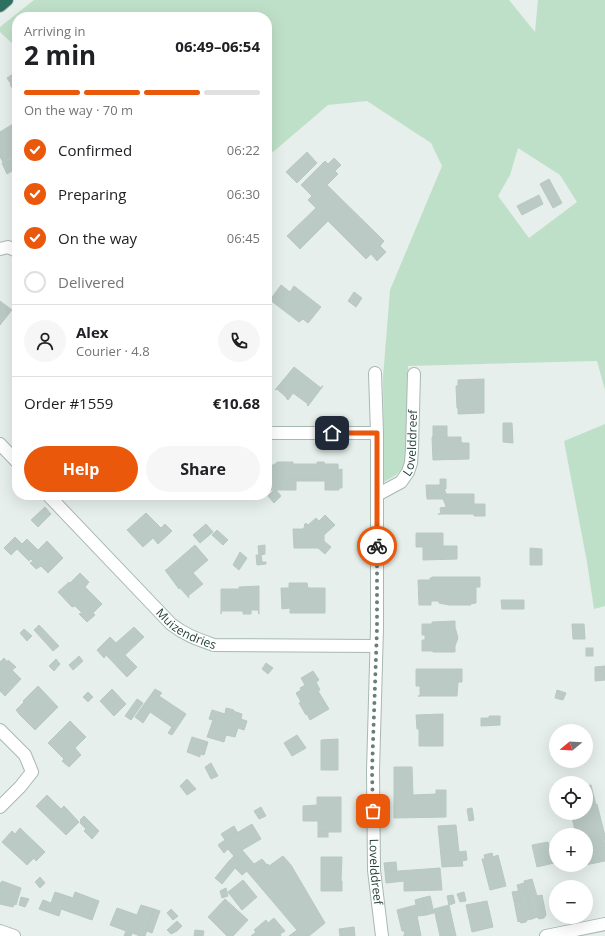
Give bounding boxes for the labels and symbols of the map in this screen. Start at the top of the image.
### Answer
street label: Lovelddreef [399,409,421,480]
pin [315,416,349,450]
courier [357,526,397,566]
street label: Muizendries [152,604,219,653]
north arrow [549,724,593,768]
pin [356,794,390,828]
street label: Lovelddreef [366,839,387,907]

